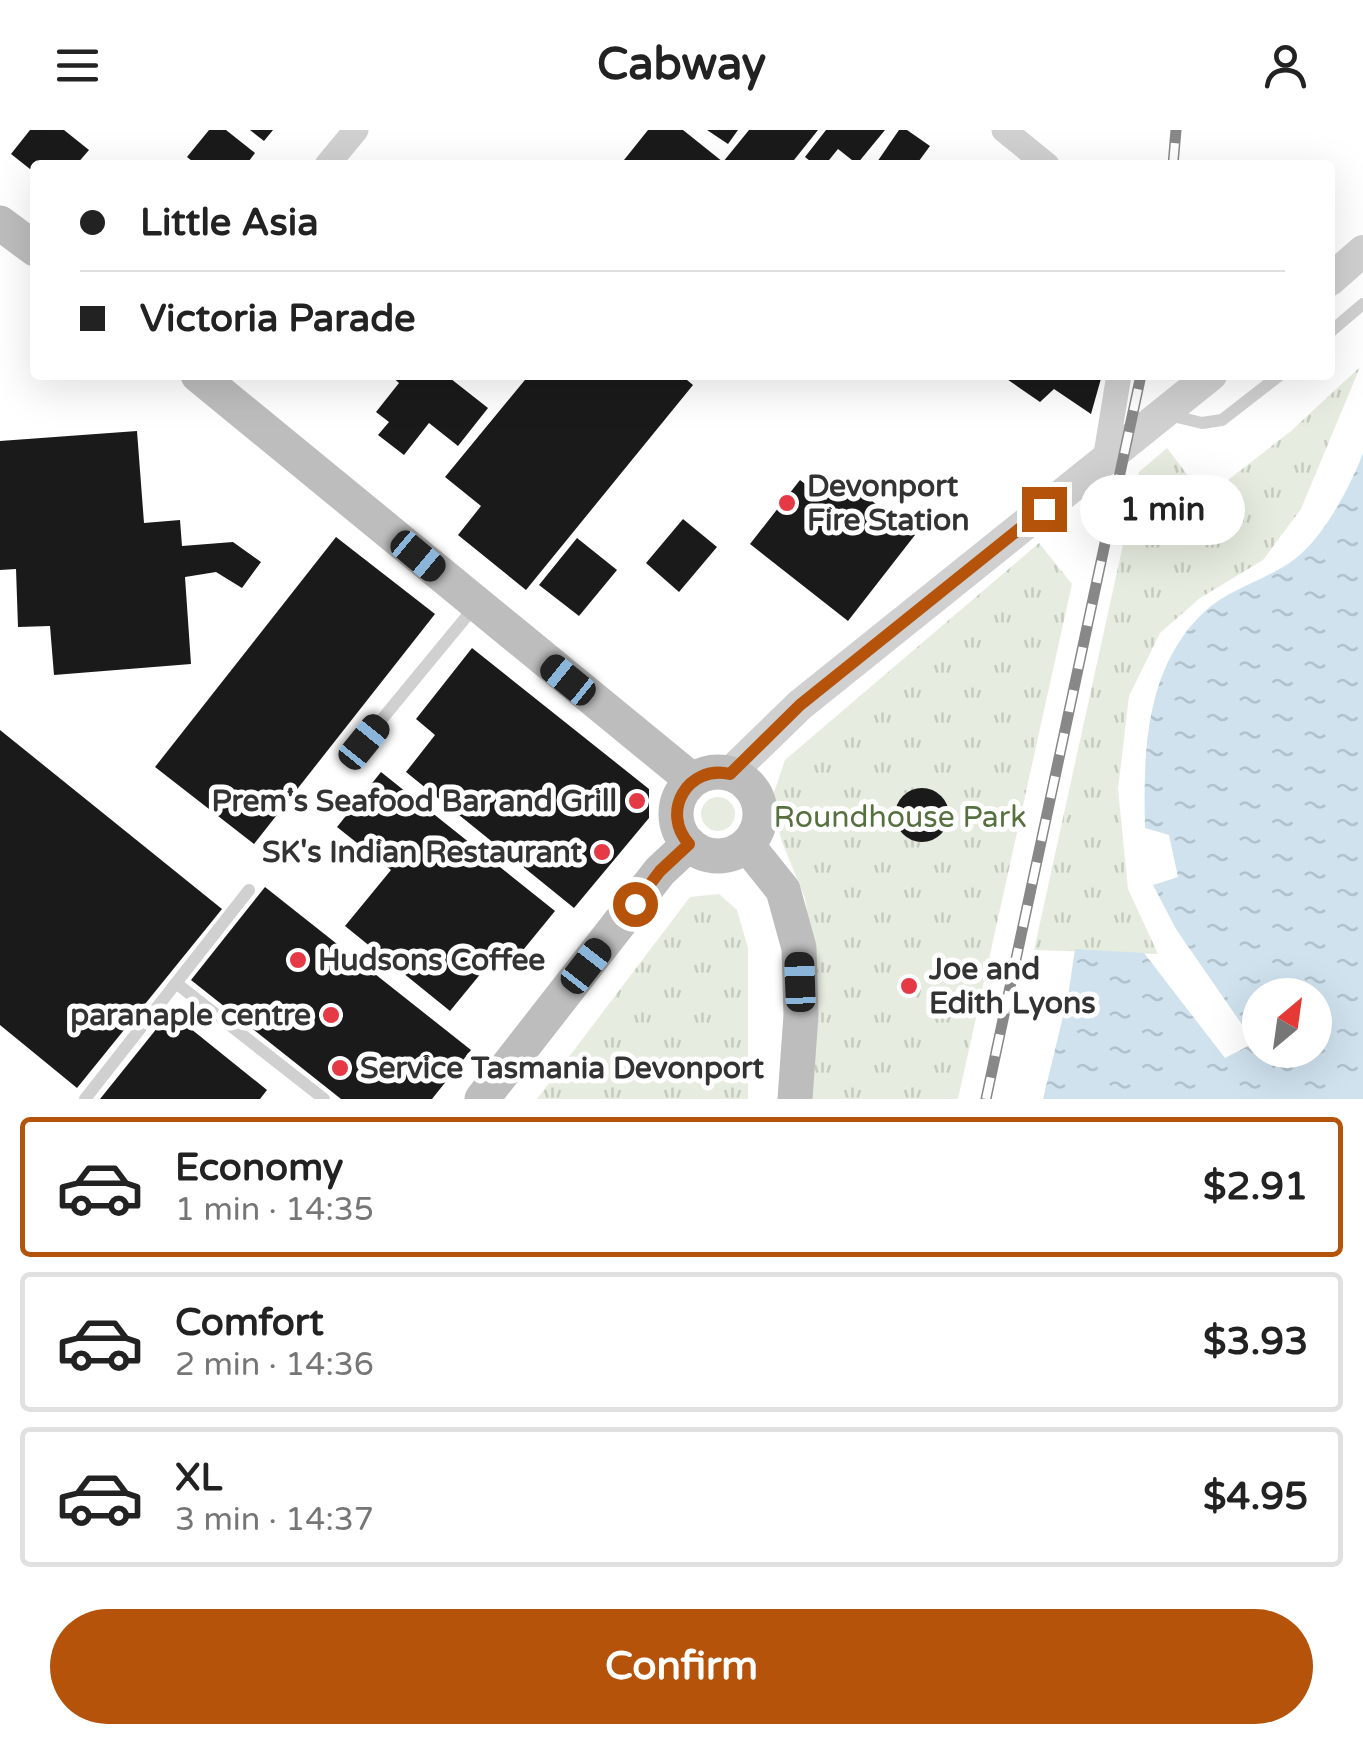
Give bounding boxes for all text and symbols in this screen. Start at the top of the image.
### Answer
icon: menu [50,38,105,93]
text: Cabway [597,38,766,92]
icon: person [1258,38,1313,93]
text: Little Asia [140,200,319,246]
text: Victoria Parade [140,296,416,342]
place label: Devonport Fire Station [807,468,969,539]
callout: 1 min [1079,474,1244,544]
route end [1022,487,1067,532]
text: 1 min [1120,491,1205,529]
marker: Devonport Fire Station [776,492,798,514]
car [385,525,451,587]
car [535,649,601,711]
car [333,709,395,775]
place label: Prem's Seafood Bar and Grill [212,783,617,820]
marker: Prem's Seafood Bar and Grill [626,790,648,812]
park label: Roundhouse Park [773,799,1027,836]
place label: SK's Indian Restaurant [262,834,583,871]
marker: SK's Indian Restaurant [591,841,613,863]
route start [613,882,658,927]
car [556,933,616,999]
place label: Hudsons Coffee [318,942,545,979]
marker: Hudsons Coffee [287,949,309,971]
car [784,951,816,1013]
place label: Joe and Edith Lyons [928,951,1096,1022]
marker: Joe and Edith Lyons [898,975,920,997]
north arrow [1242,978,1332,1068]
map controls [1242,978,1332,1068]
place label: paranaple centre [70,997,311,1034]
marker: paranaple centre [320,1004,342,1026]
place label: Service Tasmania Devonport [360,1050,765,1087]
marker: Service Tasmania Devonport [329,1057,351,1079]
icon: car [55,1142,145,1232]
text: Economy [175,1145,343,1191]
text: $2.91 [1203,1164,1308,1210]
text: 1 min · 14:35 [175,1191,374,1229]
icon: car [55,1297,145,1387]
text: Comfort [175,1300,324,1346]
text: $3.93 [1203,1319,1308,1365]
text: 2 min · 14:36 [175,1346,374,1384]
icon: car [55,1452,145,1542]
text: XL [175,1455,222,1501]
text: $4.95 [1203,1474,1308,1520]
text: 3 min · 14:37 [175,1501,374,1539]
button: Confirm [50,1609,1313,1724]

